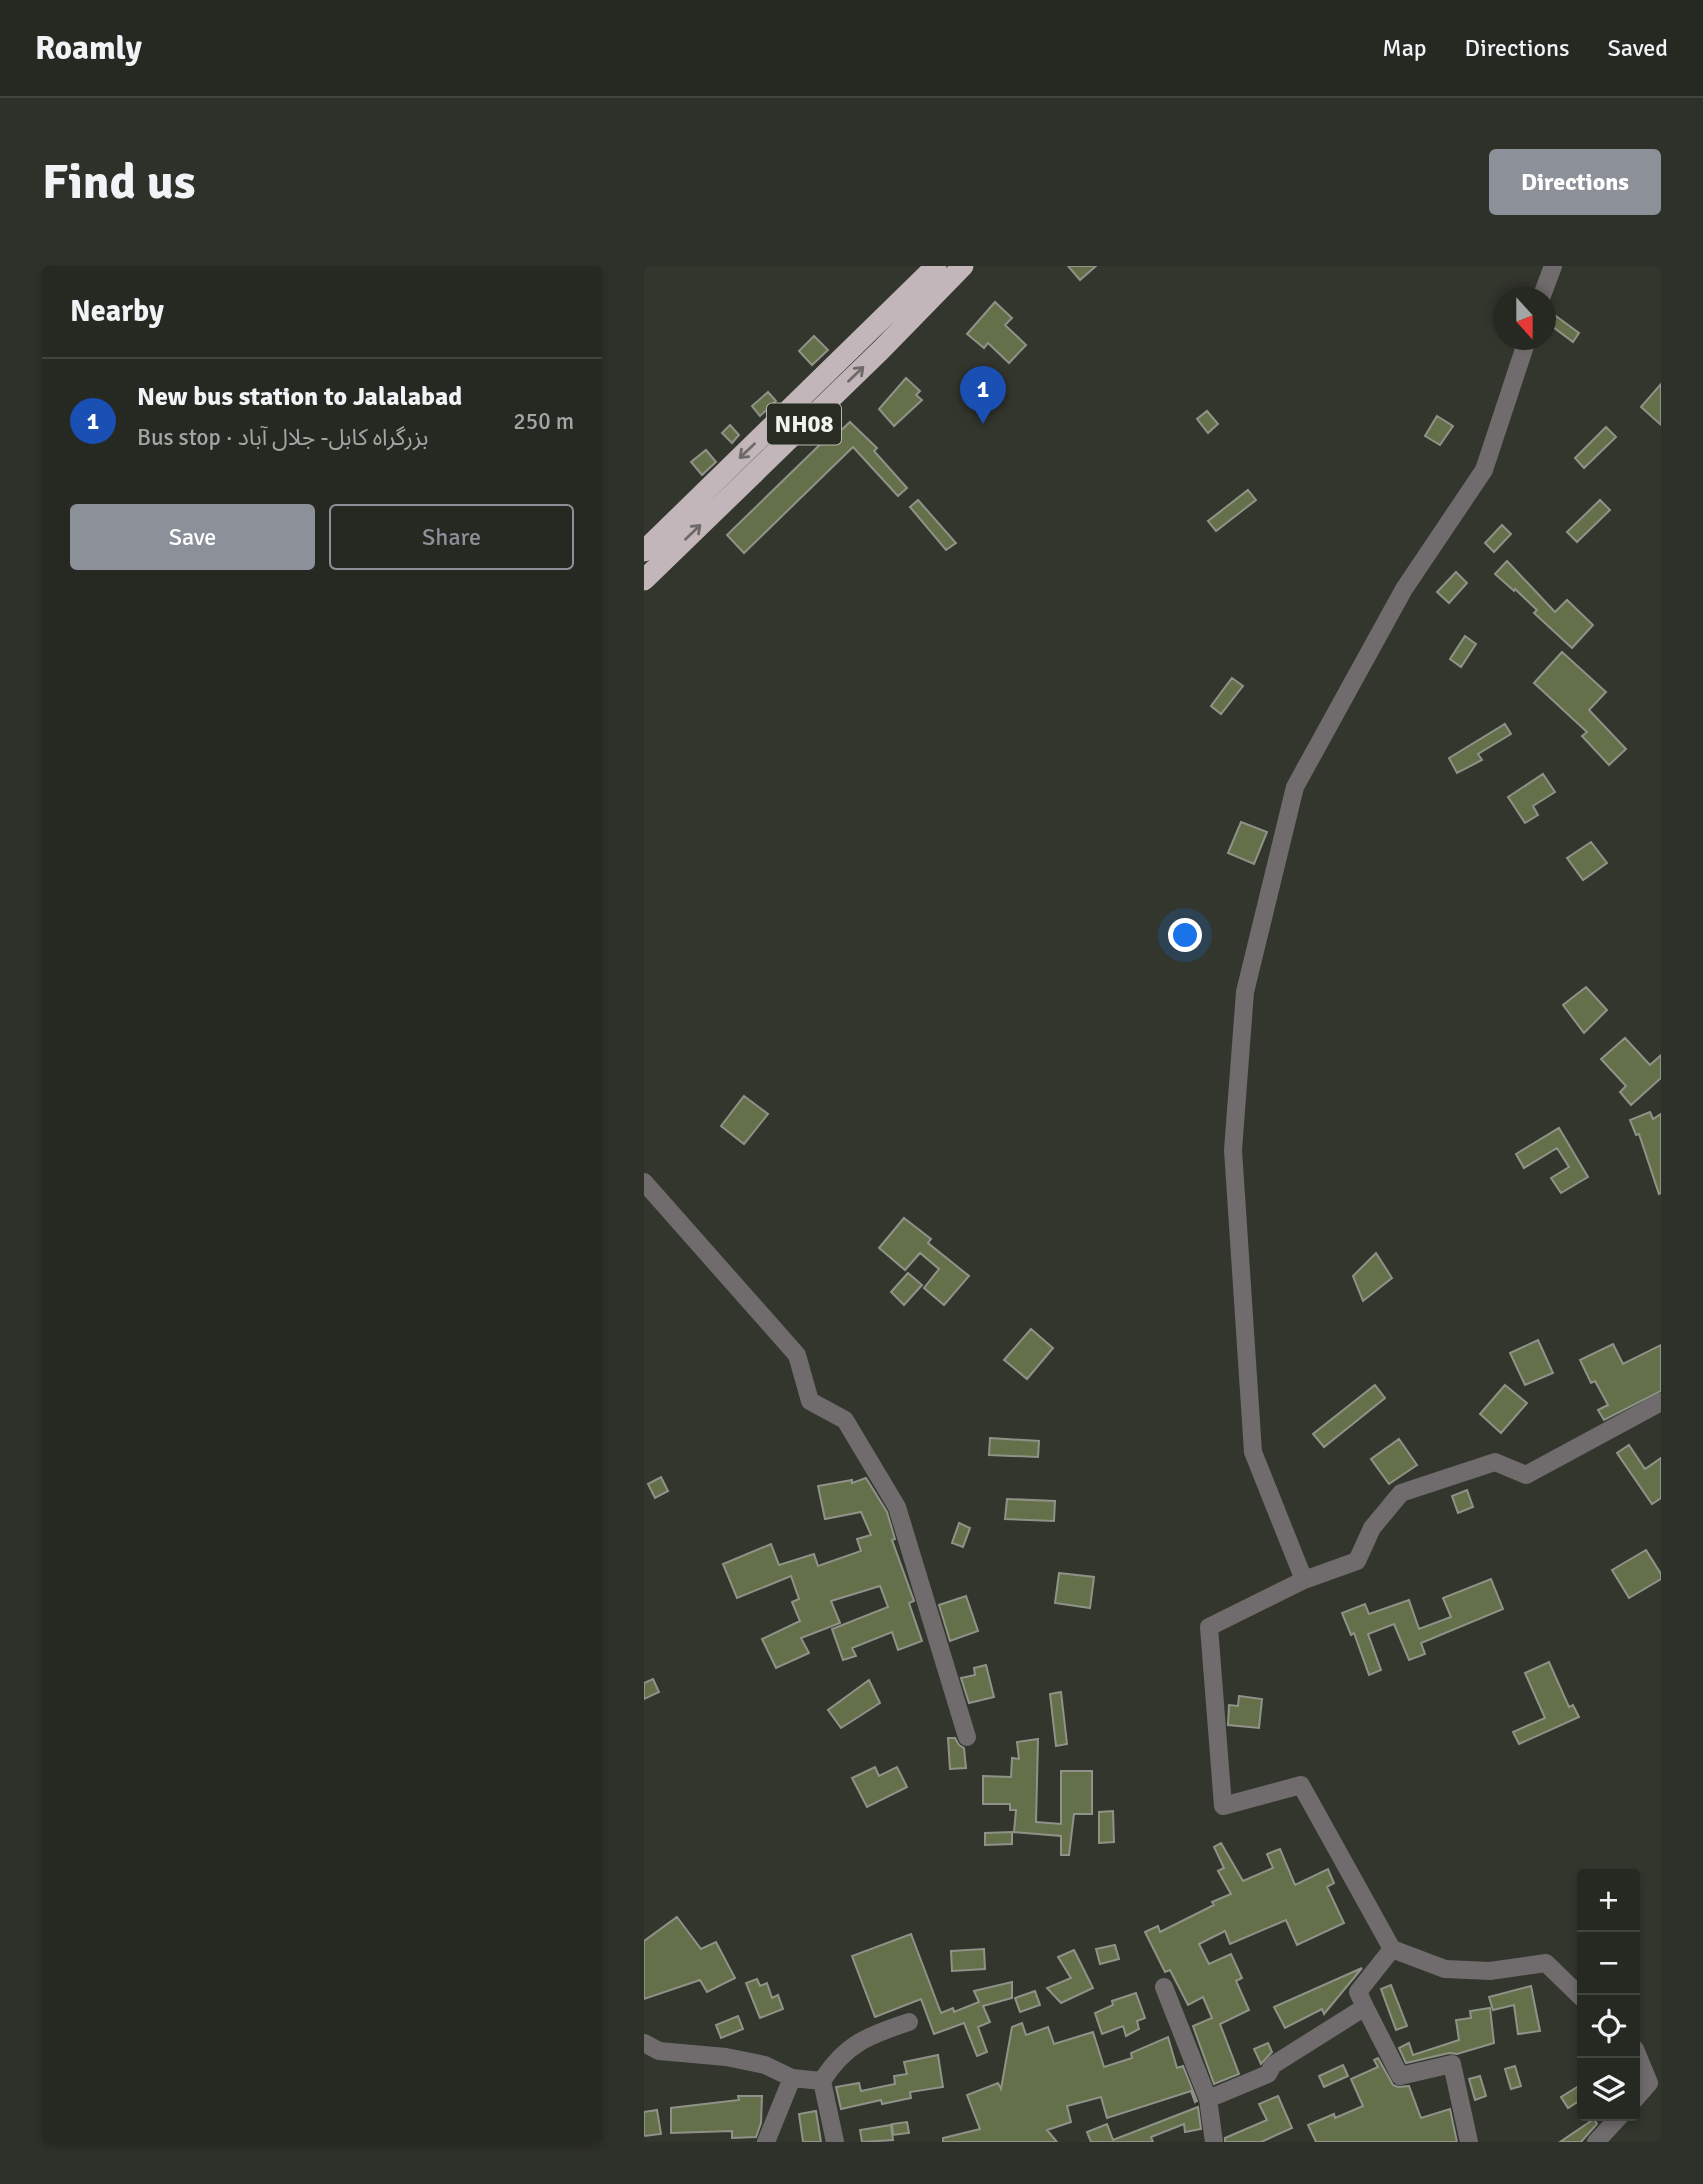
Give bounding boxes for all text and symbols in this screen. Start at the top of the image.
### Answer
text: Roamly [35,28,142,69]
text: Map [1382,33,1427,63]
text: Directions [1465,33,1570,63]
text: Saved [1608,33,1668,63]
button: Directions [1489,149,1661,215]
text: Find us [42,152,195,212]
north arrow [1493,287,1556,350]
text: Nearby [70,293,164,330]
one-way arrow [847,366,864,383]
pin: 1 [960,366,1006,424]
text: New bus station to Jalalabad [137,381,462,413]
road number: NH08 [767,404,841,444]
text: 1 [87,407,99,436]
text: 250 m [513,407,574,436]
text: Bus stop · بزرگراه کابل- جلال آباد [137,423,428,452]
one-way arrow [739,443,756,460]
button: Save [70,504,315,570]
button: Share [329,504,574,570]
one-way arrow [684,524,701,541]
your location [1168,918,1202,952]
map controls [1577,1869,1640,2121]
button: + [1577,1869,1640,1932]
button: − [1577,1932,1640,1995]
button: locate [1577,1995,1640,2058]
button: layers [1577,2058,1640,2121]

